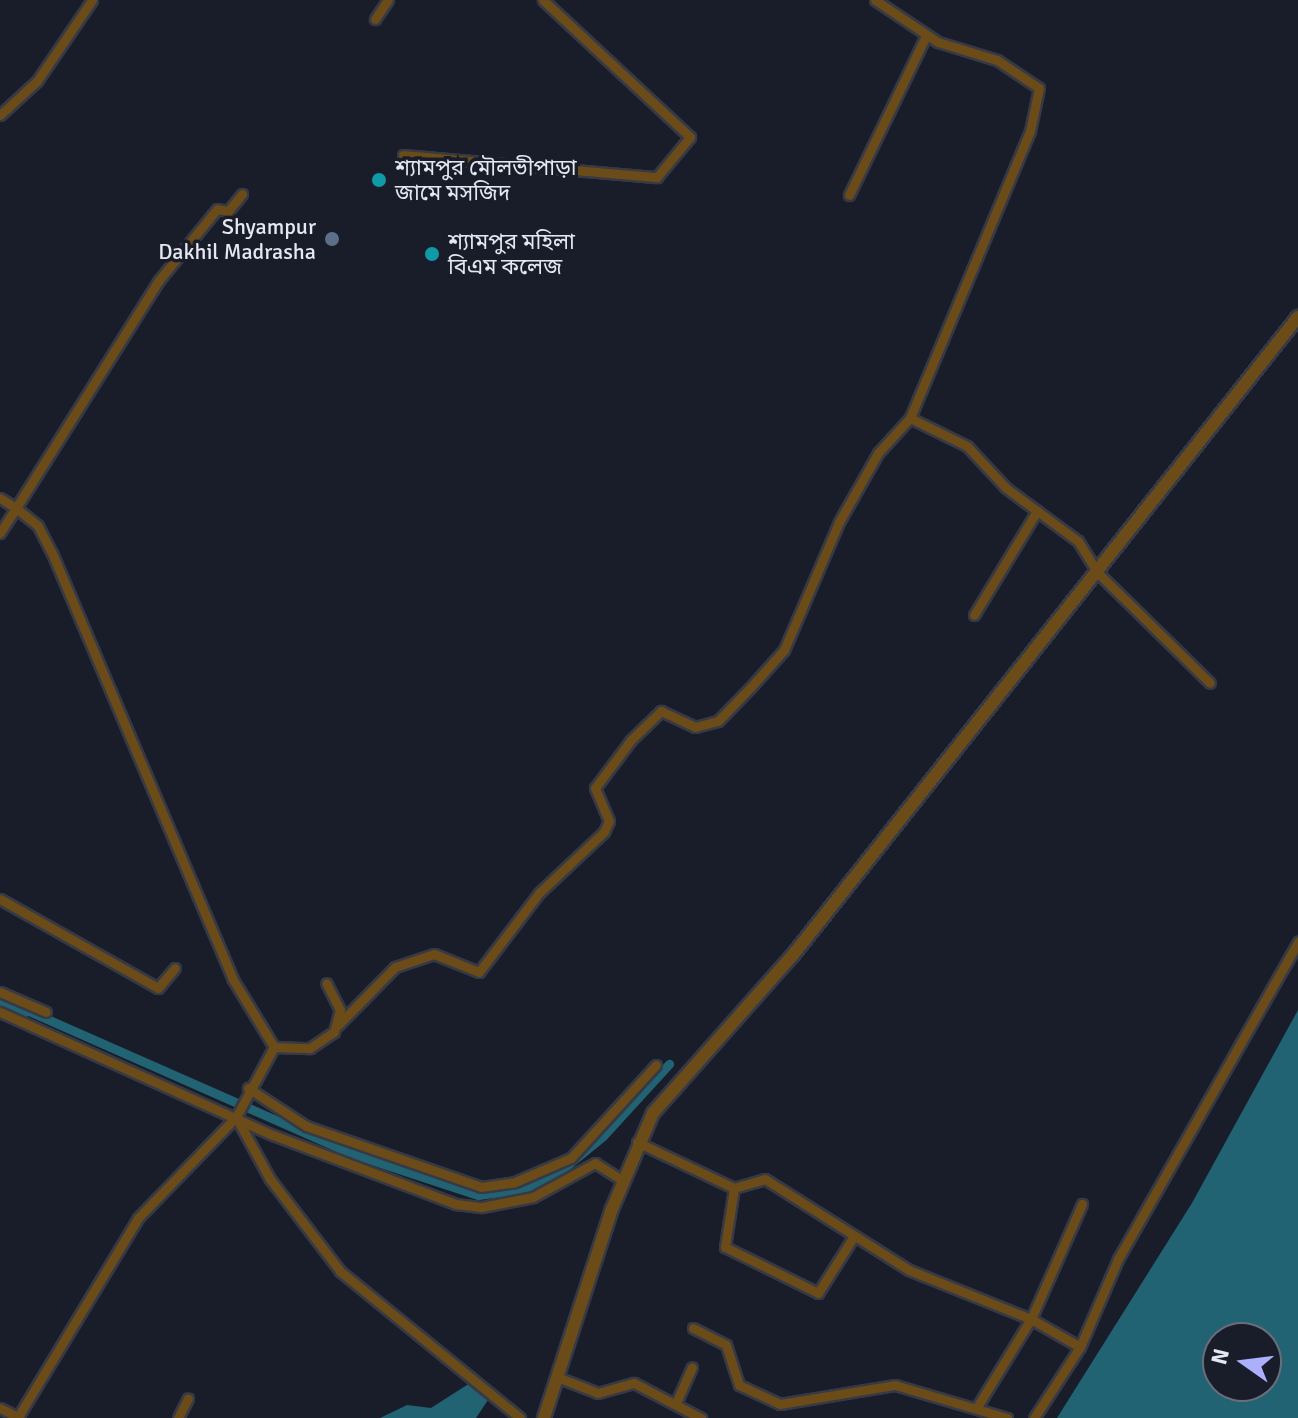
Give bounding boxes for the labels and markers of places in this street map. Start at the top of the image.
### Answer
place label: শ্যামপুর মৌলভীপাড়া জামে মসজিদ [395,154,577,206]
marker: শ্যামপুর মৌলভীপাড়া জামে মসজিদ [370,171,388,189]
place label: Shyampur Dakhil Madrasha [158,213,316,264]
place label: শ্যামপুর মহিলা বিএম কলেজ [448,228,575,280]
marker: Shyampur Dakhil Madrasha [323,230,341,248]
marker: শ্যামপুর মহিলা বিএম কলেজ [423,245,441,263]

